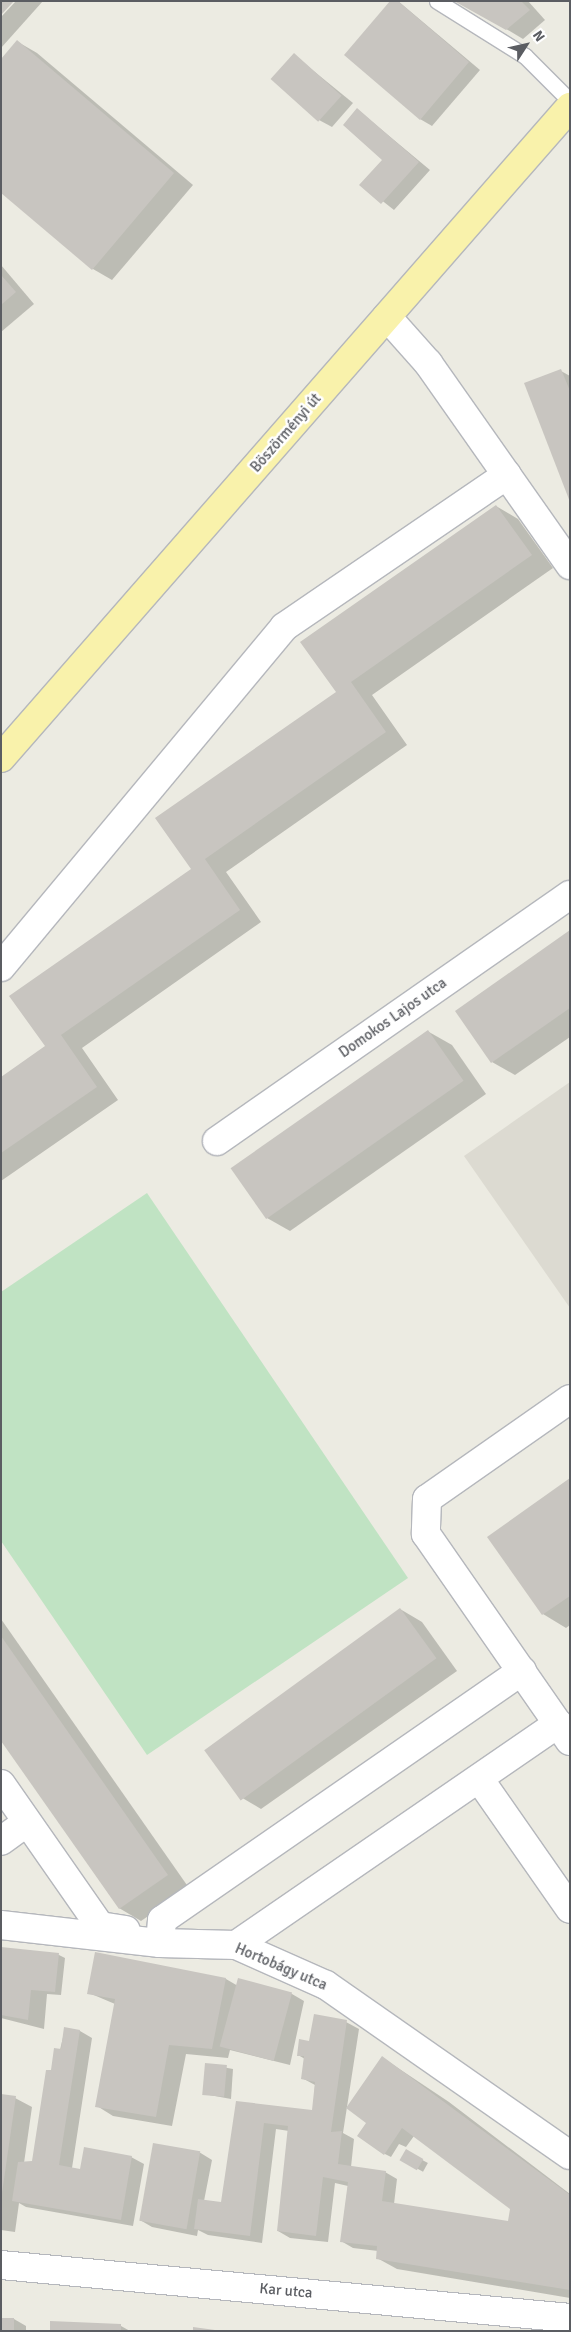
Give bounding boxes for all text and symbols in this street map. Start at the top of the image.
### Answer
north arrow [501,20,551,70]
text: N [529,27,548,45]
street label: Böszörményi út [247,390,325,476]
street label: Domokos Lajos utca [336,974,450,1062]
street label: Hortobágy utca [232,1940,330,1994]
street label: Kar utca [259,2280,313,2302]

